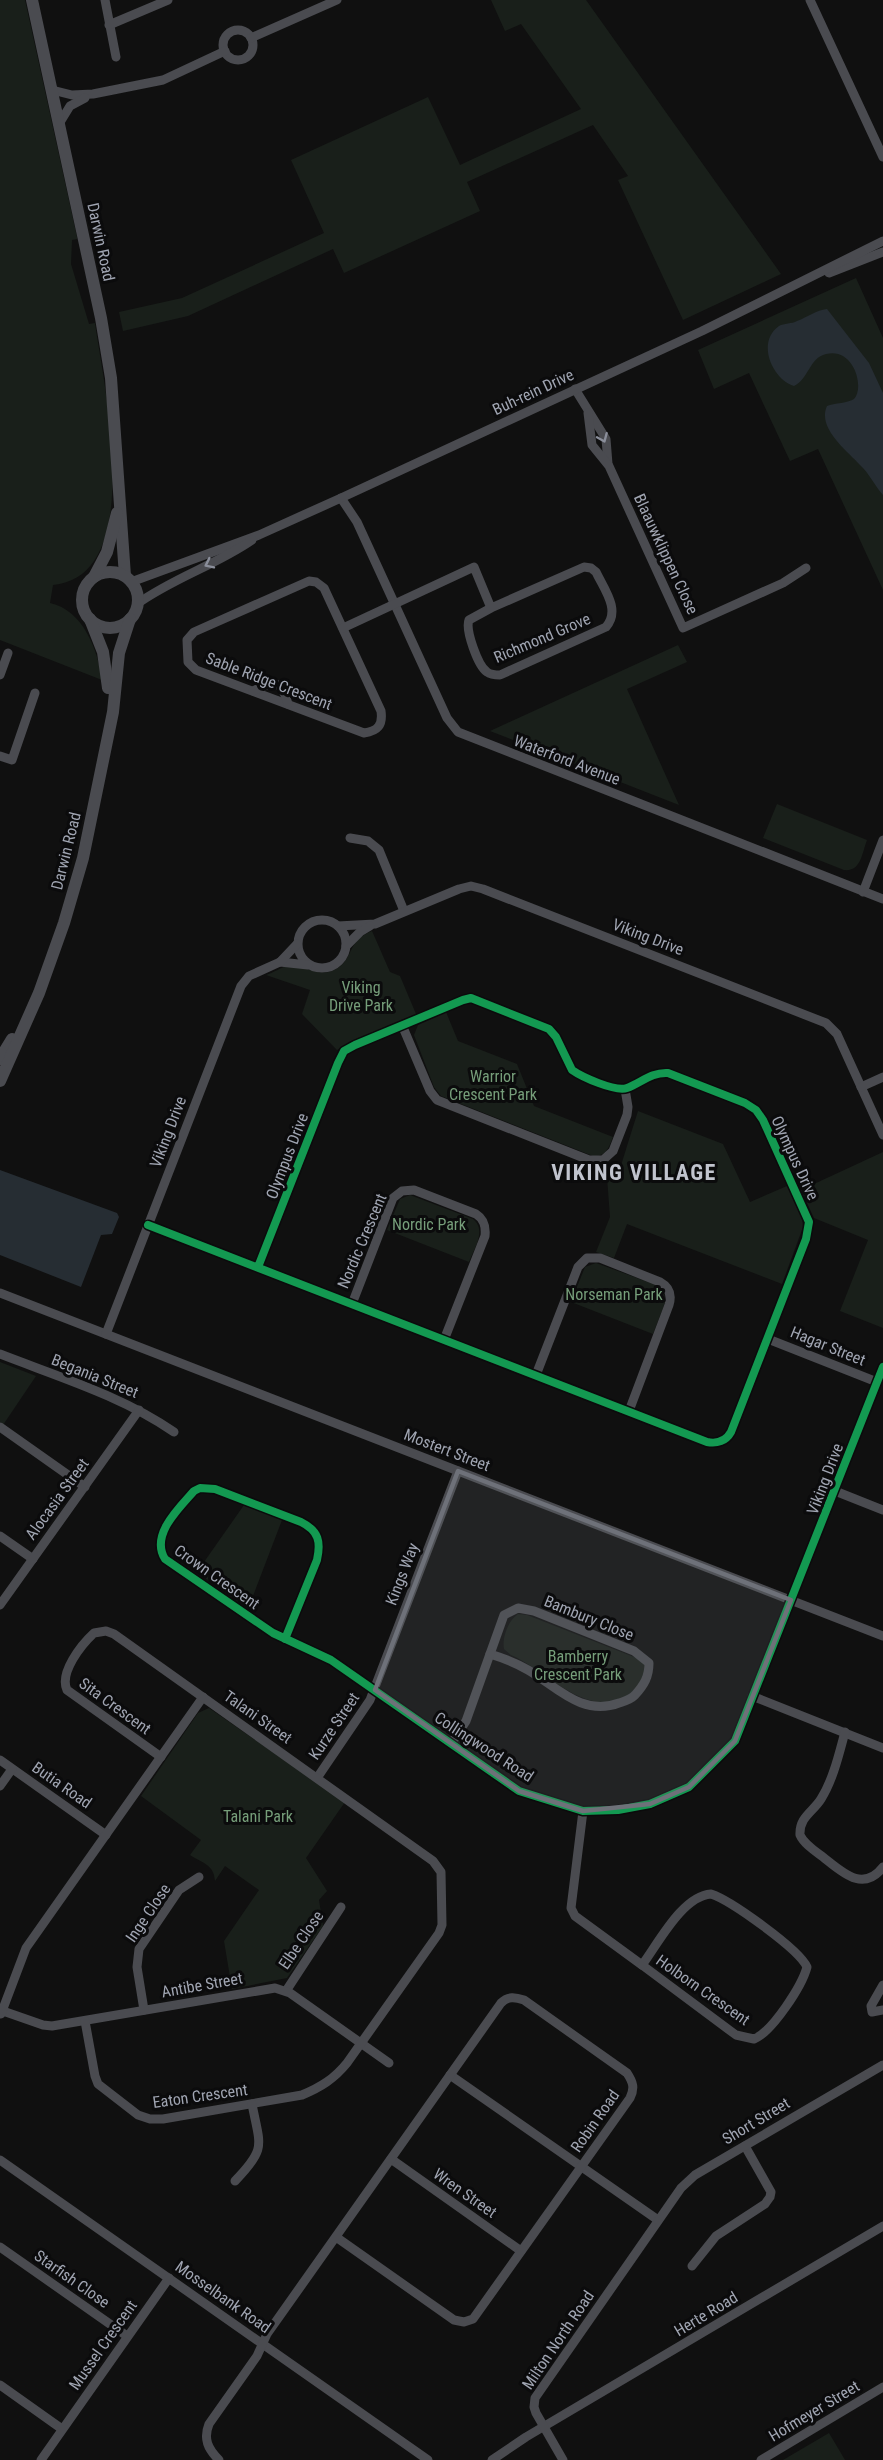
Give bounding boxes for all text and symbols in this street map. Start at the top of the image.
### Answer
street label: Darwin Road [83,201,119,283]
street label: Buh-rein Drive [489,365,577,419]
one-way arrow [596,431,608,442]
street label: Blaauwklippen Close [630,491,702,617]
one-way arrow [204,557,215,569]
street label: Richmond Grove [491,609,593,667]
street label: Sable Ridge Crescent [203,648,335,714]
street label: Waterford Avenue [511,731,623,789]
street label: Darwin Road [47,810,85,892]
street label: Viking Drive [610,915,686,959]
park label: Viking Drive Park [329,978,394,1015]
park label: Warrior Crescent Park [449,1067,538,1104]
street label: Viking Drive [146,1094,190,1170]
street label: Olympus Drive [262,1110,312,1202]
street label: Olympus Drive [767,1113,823,1203]
district label: VIKING VILLAGE [551,1160,717,1185]
street label: Nordic Crescent [333,1190,391,1291]
park label: Nordic Park [392,1215,467,1234]
park label: Norseman Park [565,1285,663,1304]
street label: Hagar Street [788,1322,869,1370]
street label: Begania Street [49,1350,141,1402]
street label: Mostert Street [401,1425,493,1475]
street label: Viking Drive [803,1441,847,1517]
street label: Alocasia Street [21,1454,93,1543]
street label: Kings Way [381,1540,423,1608]
street label: Crown Crescent [171,1541,263,1614]
street label: Bambury Close [541,1591,637,1645]
park label: Bamberry Crescent Park [534,1647,623,1684]
street label: Sita Crescent [75,1674,155,1739]
street label: Talani Street [220,1687,296,1748]
street label: Kurze Street [305,1689,363,1763]
street label: Collingwood Road [431,1708,537,1786]
street label: Butia Road [29,1758,95,1812]
park label: Talani Park [223,1807,294,1826]
street label: Inge Close [122,1880,174,1946]
street label: Elbe Close [275,1907,327,1973]
street label: Holborn Crescent [653,1951,754,2029]
street label: Antibe Street [160,1968,244,2001]
street label: Eaton Crescent [151,2080,249,2112]
street label: Robin Road [567,2086,623,2156]
street label: Short Street [719,2093,793,2149]
street label: Wren Street [430,2164,501,2222]
street label: Starfish Close [31,2246,113,2312]
street label: Mosselbank Road [172,2257,274,2337]
street label: Milton North Road [518,2287,598,2393]
street label: Herte Road [671,2288,741,2340]
street label: Mussel Crescent [65,2296,141,2394]
street label: Hofmeyer Street [765,2376,863,2446]

